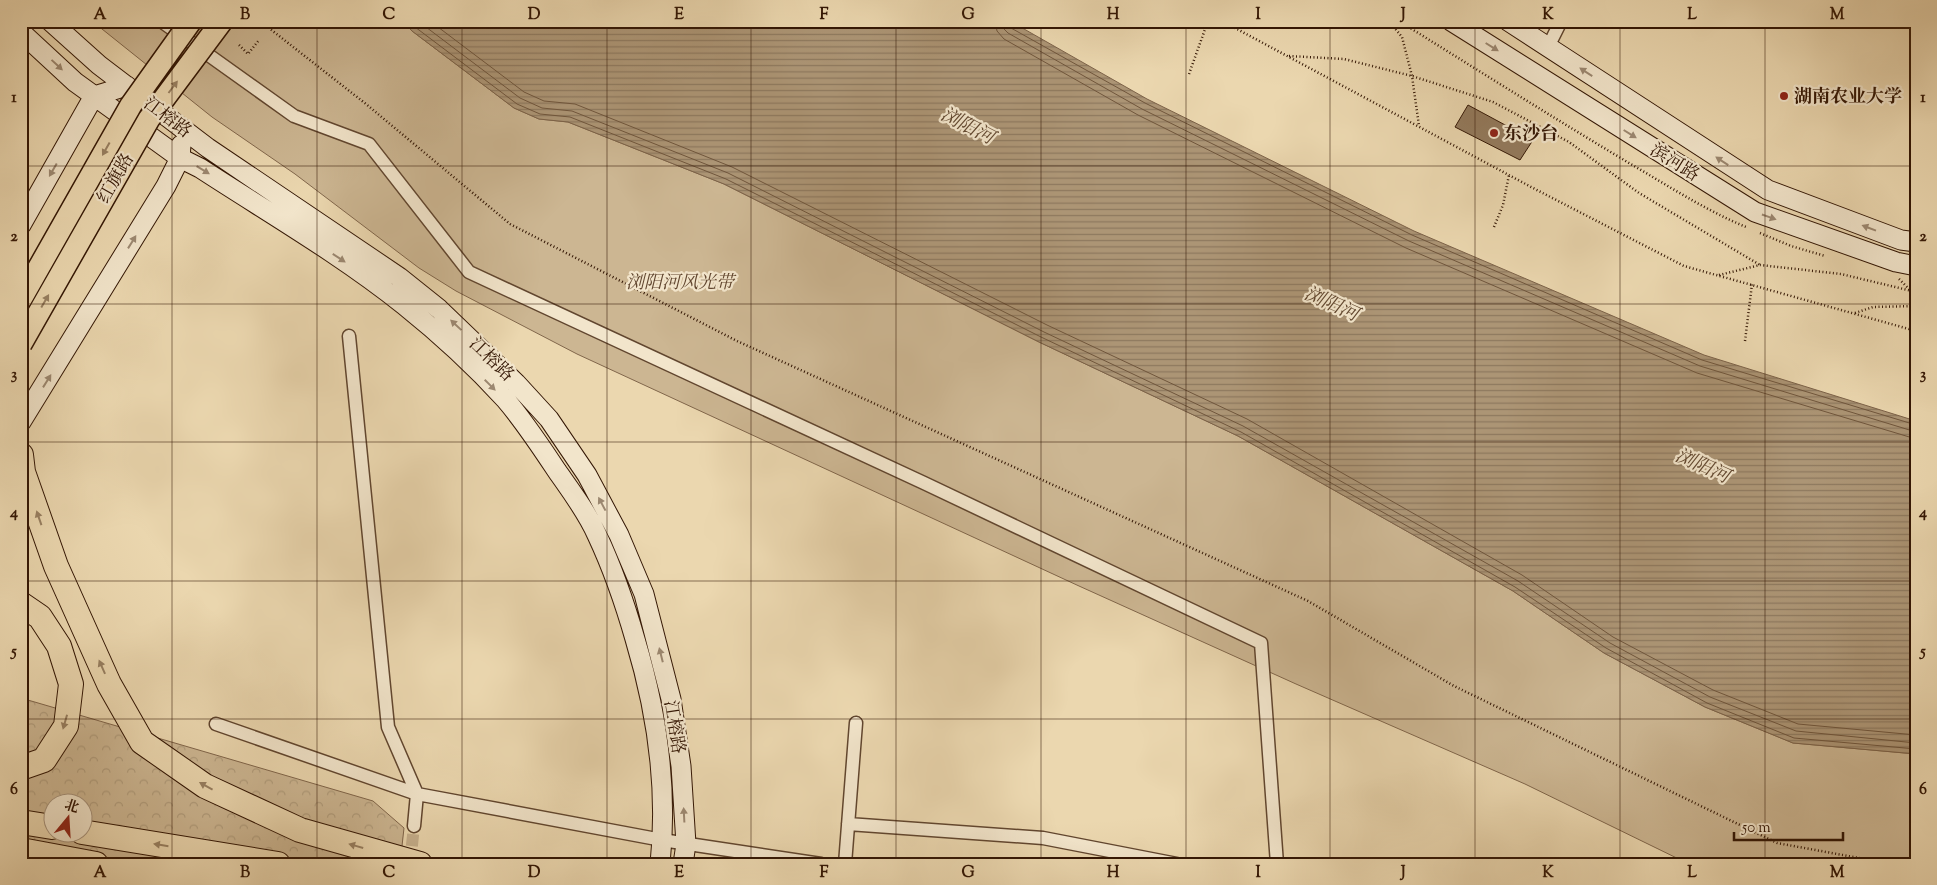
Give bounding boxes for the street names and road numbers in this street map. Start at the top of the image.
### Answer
street label: 江榕路 [137,92,196,145]
street label: 滨河路 [1644,138,1704,189]
street label: 红旗路 [92,149,141,209]
street label: 江榕路 [462,332,519,389]
street label: 江榕路 [656,699,690,756]

